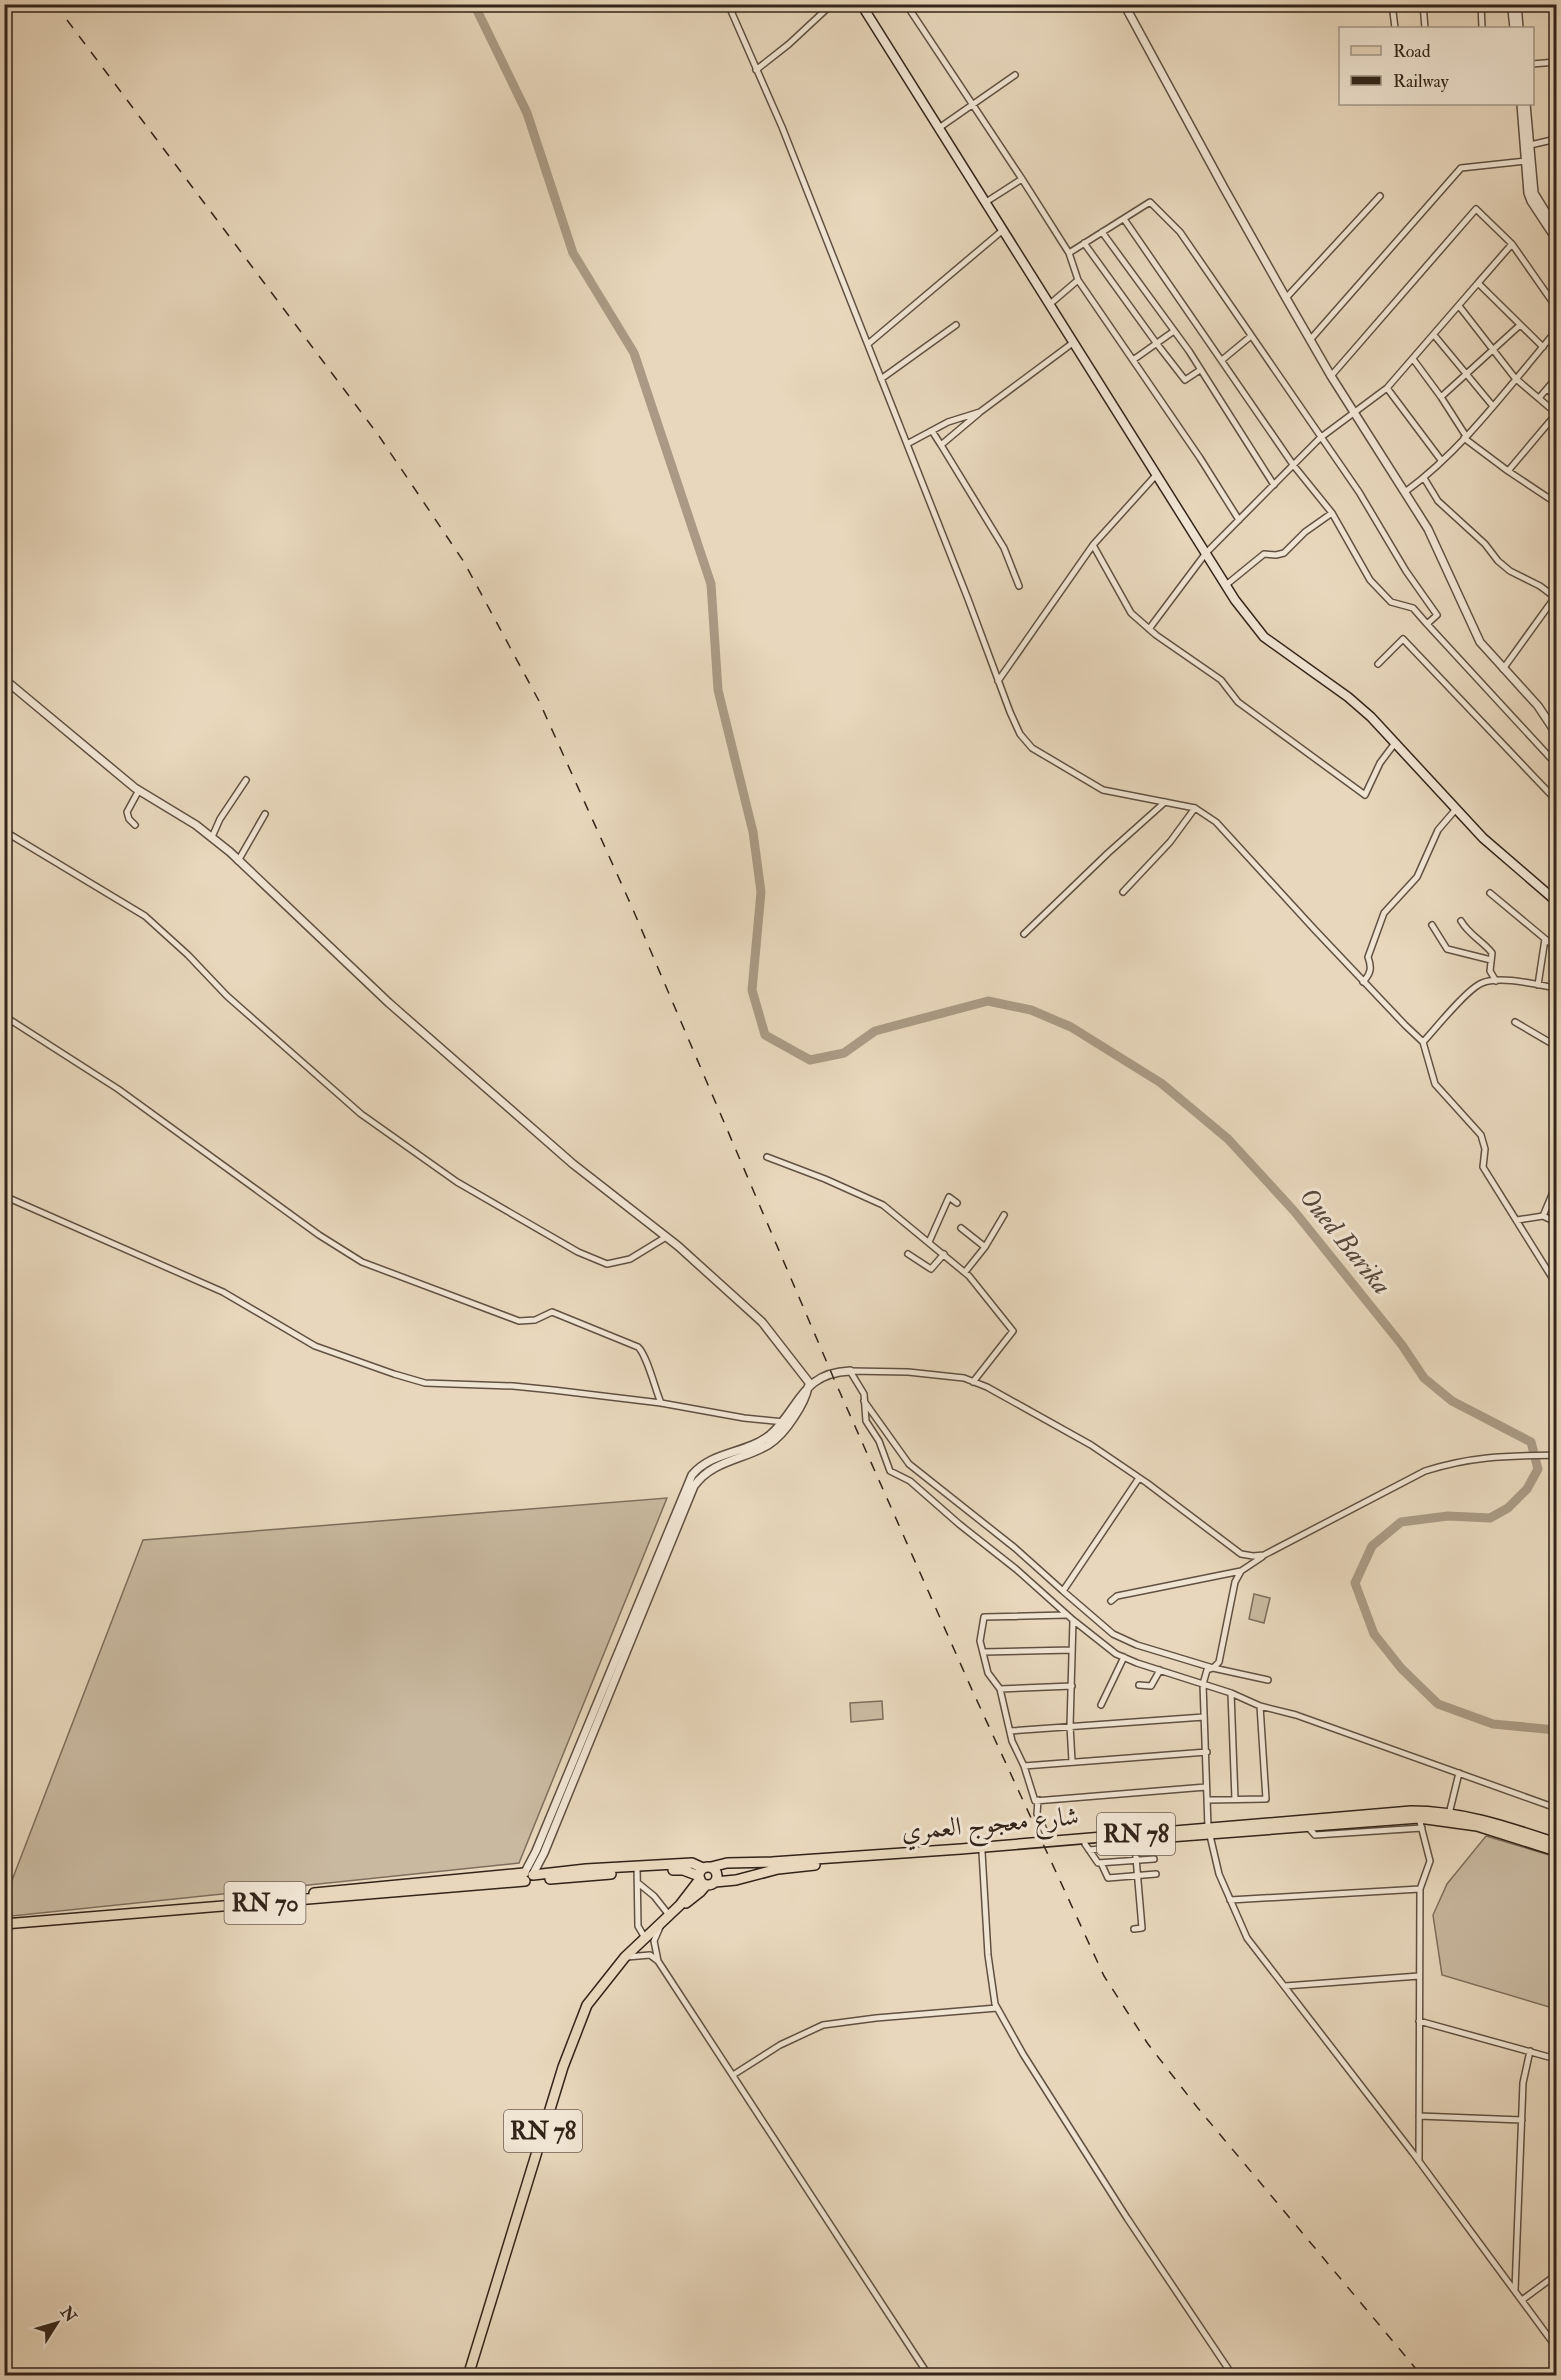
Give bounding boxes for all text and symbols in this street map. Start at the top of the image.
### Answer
legend [1339,27,1534,105]
text: Road [1393,40,1431,63]
text: Railway [1393,70,1450,93]
water label: Oued Barika [1292,1181,1398,1301]
street label: شارع معجوج العمري [900,1800,1081,1855]
road number: RN 78 [1097,1813,1175,1855]
road number: RN 70 [224,1882,306,1924]
road number: RN 78 [504,2110,582,2152]
north arrow [27,2293,87,2353]
text: N [55,2302,81,2327]

